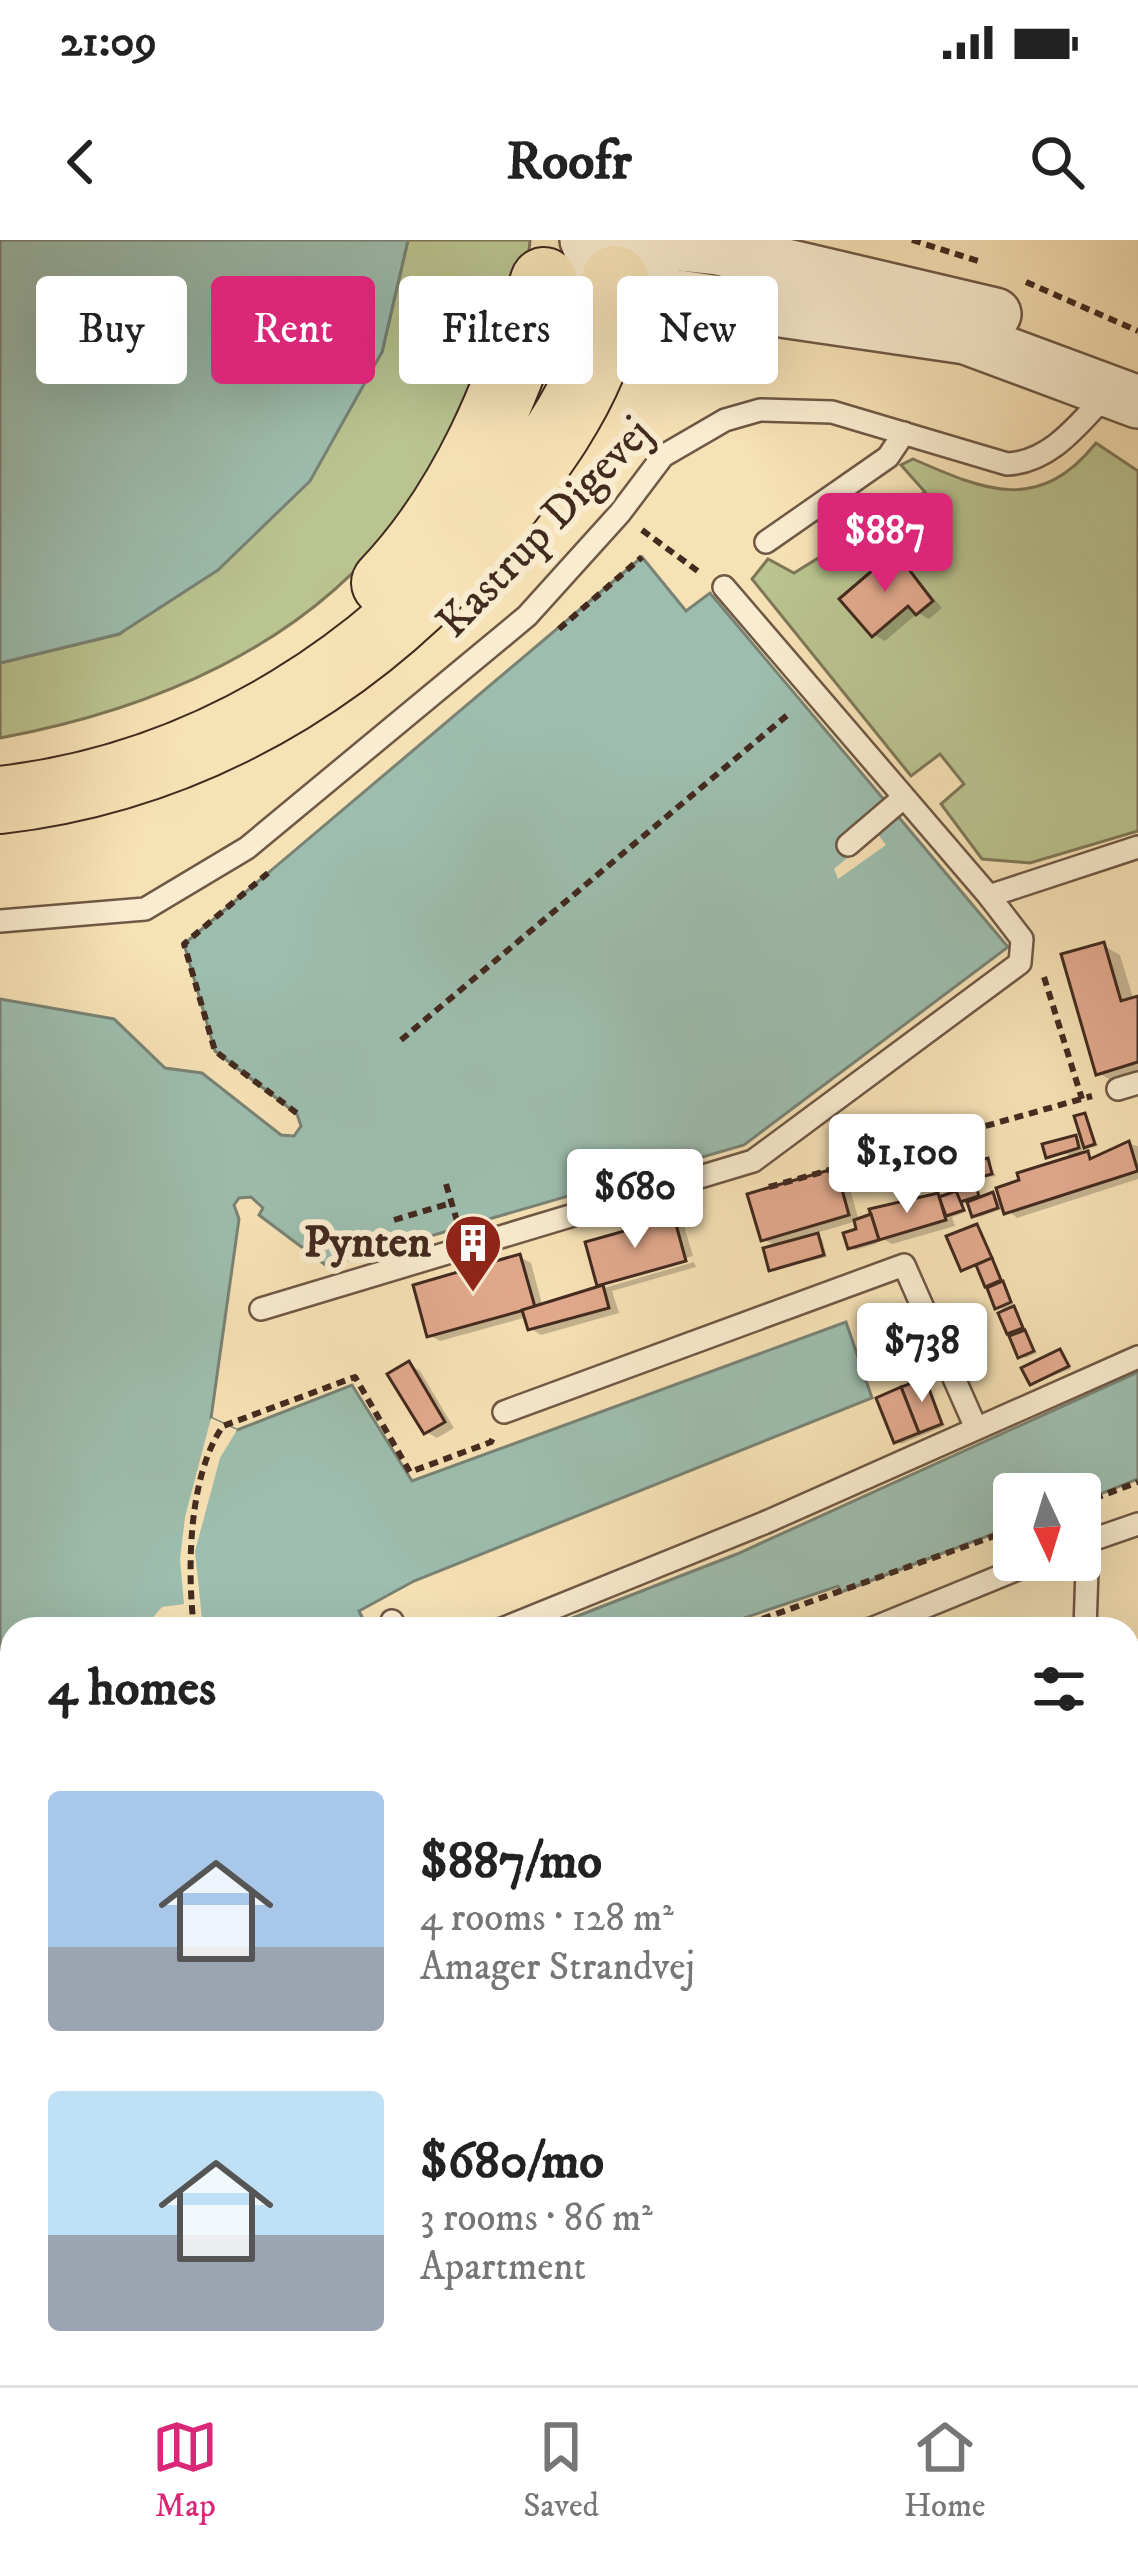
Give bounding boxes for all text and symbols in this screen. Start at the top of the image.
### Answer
text: 21:09 [60,14,157,70]
icon: back [48,129,114,195]
text: Roofr [506,129,632,196]
icon: search [1024,129,1090,195]
chip: Buy [36,276,187,384]
chip: Rent [211,276,375,384]
chip: Filters [399,276,593,384]
chip: New [617,276,778,384]
street label: Kastrup Digevej [426,406,664,650]
pin: $887 [814,493,956,595]
text: $887 [845,507,925,556]
pin: $1,100 [809,1114,1005,1216]
text: $1,100 [856,1128,958,1177]
pin: $680 [564,1149,706,1251]
text: $680 [594,1163,676,1212]
building icon: Pynten [442,1212,504,1294]
place label: Pynten [304,1215,431,1271]
pin: $738 [851,1303,993,1405]
text: $738 [884,1317,960,1366]
north arrow [993,1473,1101,1581]
map controls [993,1473,1101,1581]
icon: filters [1026,1656,1092,1722]
text: 4 homes [48,1657,216,1721]
text: $887/mo [420,1830,602,1894]
icon: home [144,1839,288,1983]
text: 4 rooms · 128 m² [420,1894,674,1943]
text: Amager Strandvej [420,1943,695,1992]
text: $680/mo [420,2130,604,2194]
icon: home [144,2139,288,2283]
text: 3 rooms · 86 m² [420,2194,653,2243]
text: Apartment [420,2243,586,2292]
tab: Map [152,2414,218,2527]
tab: Saved [523,2414,599,2527]
tab: Home [904,2414,986,2527]

